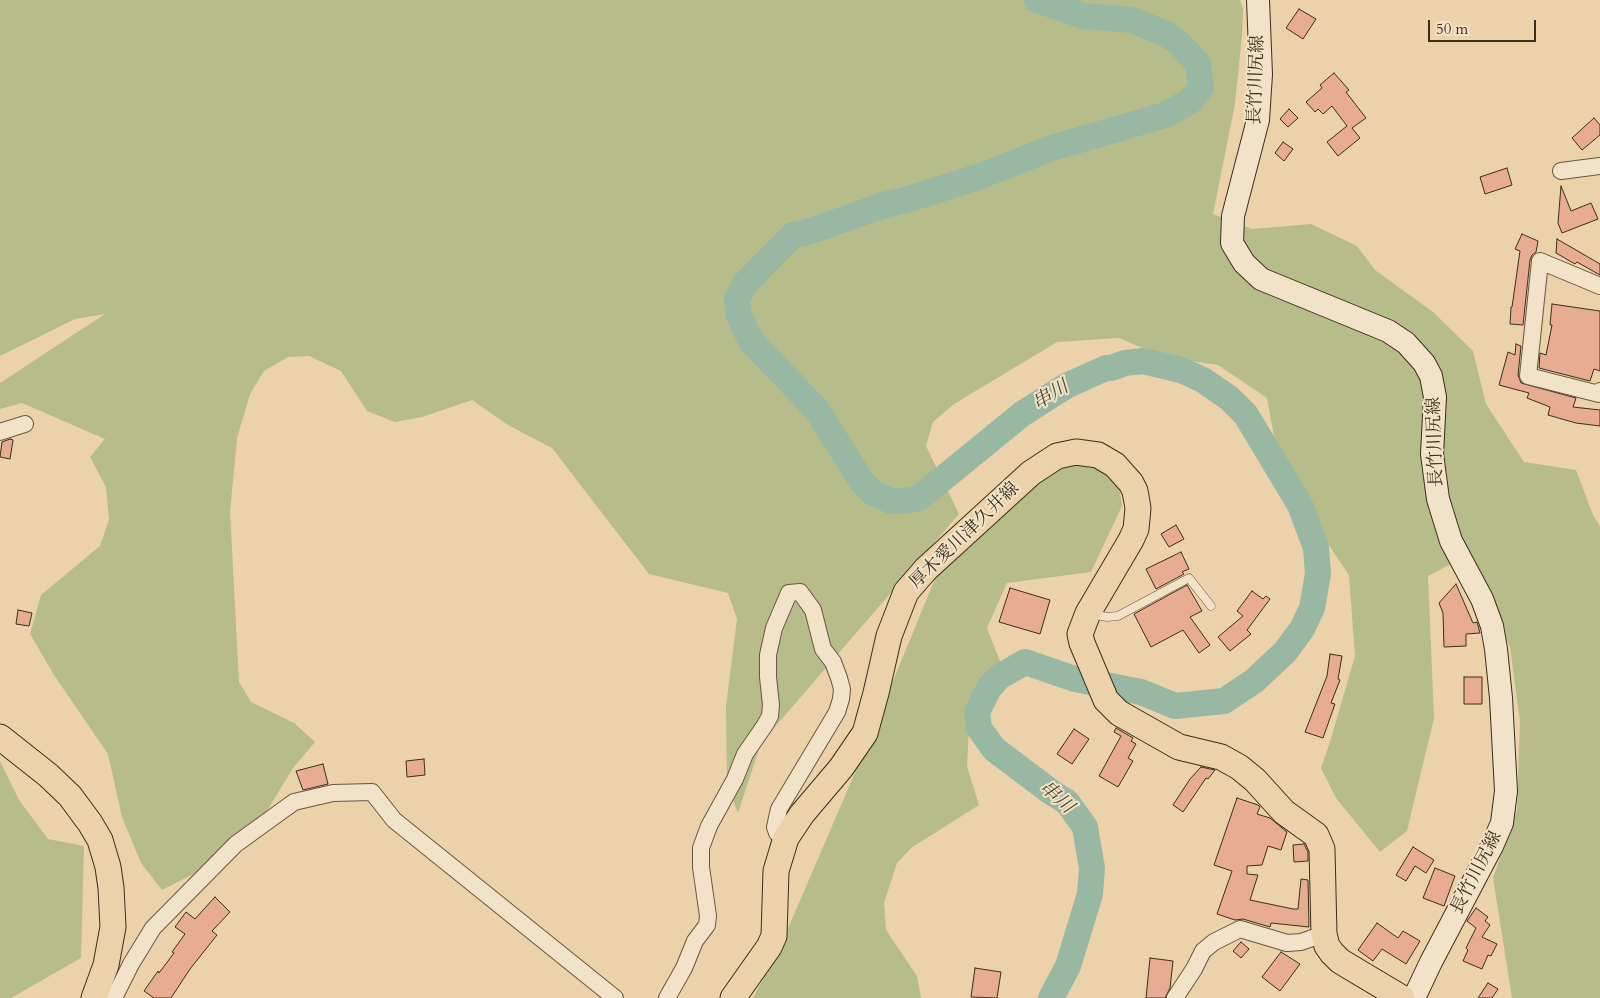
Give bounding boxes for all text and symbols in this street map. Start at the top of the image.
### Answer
scale bar [1430,10,1538,42]
text: 50 m [1436,19,1468,39]
street label: 長竹川尻線 [1245,35,1269,125]
water label: 串川 [1029,376,1073,416]
street label: 長竹川尻線 [1424,397,1448,487]
street label: 厚木愛川津久井線 [906,478,1024,594]
water label: 串川 [1034,777,1078,819]
street label: 長竹川尻線 [1447,828,1507,918]

